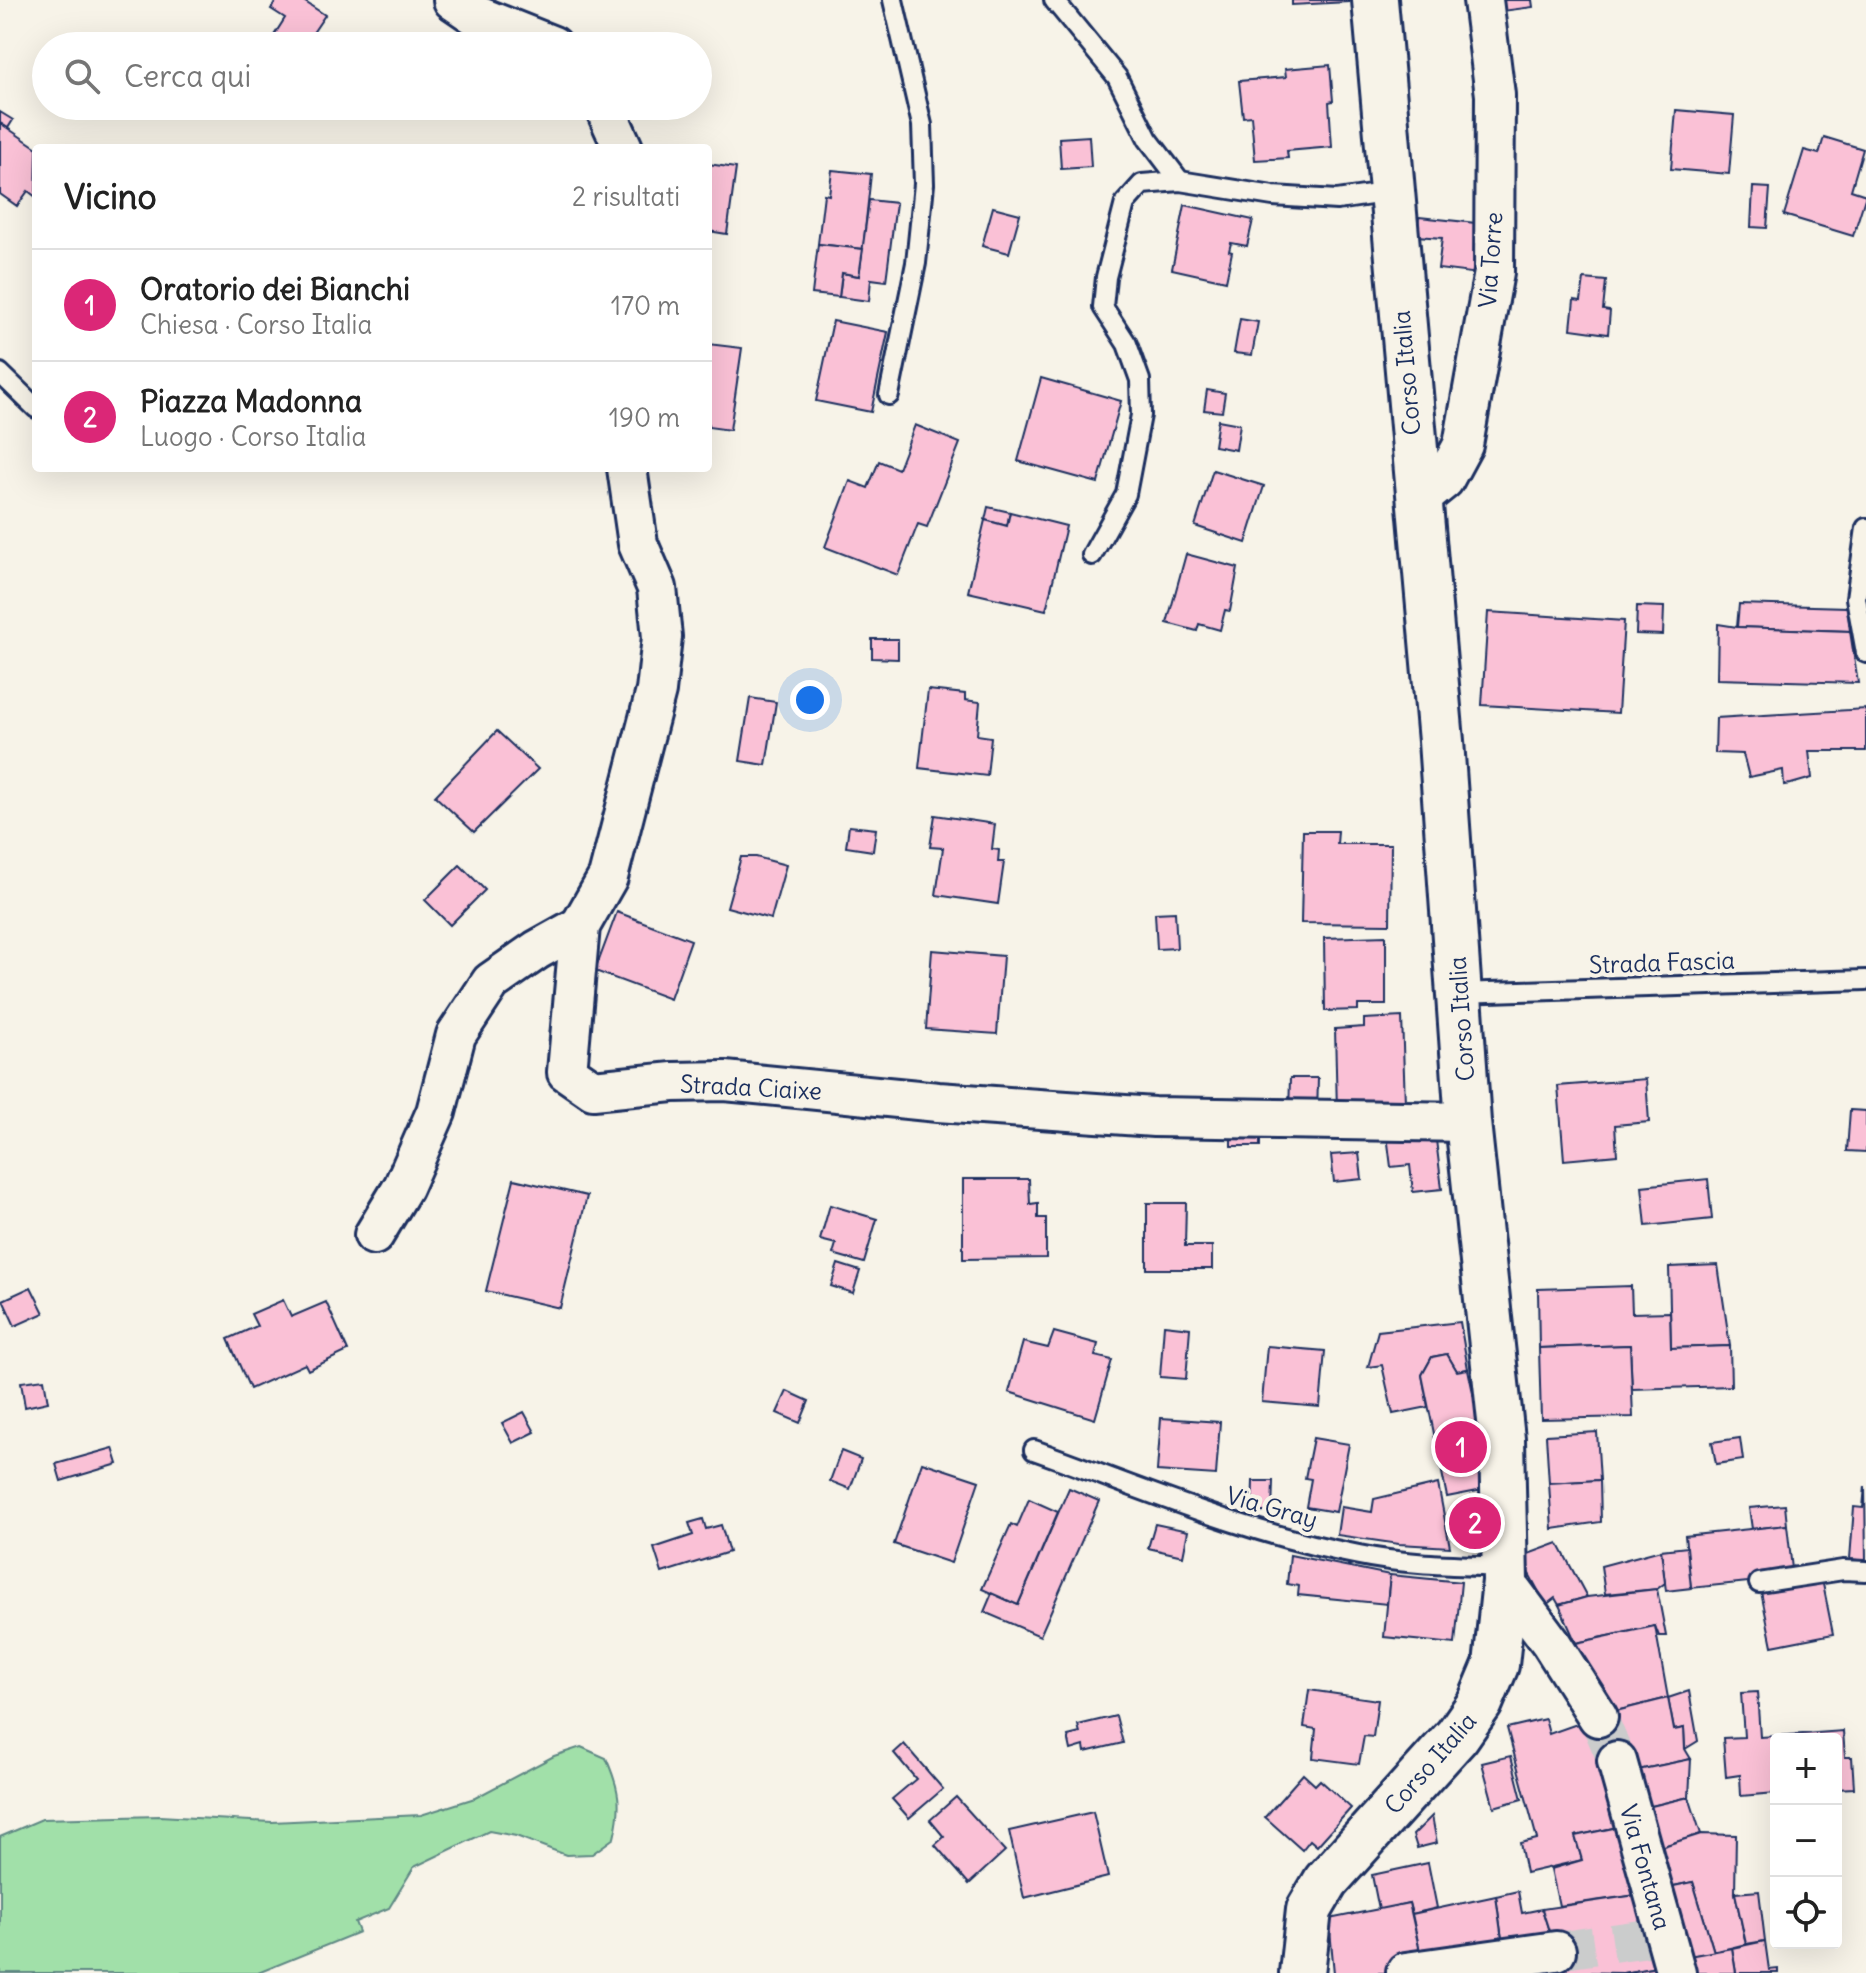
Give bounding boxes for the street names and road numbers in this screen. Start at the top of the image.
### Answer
street label: Via Torre [1472,211,1508,309]
street label: Corso Italia [1386,309,1426,437]
street label: Strada Fascia [1588,944,1736,980]
street label: Corso Italia [1442,956,1480,1082]
street label: Strada Ciaixe [679,1068,823,1106]
street label: Via Gray [1223,1480,1321,1534]
street label: Corso Italia [1378,1706,1482,1820]
street label: Via Fontana [1614,1801,1678,1933]

